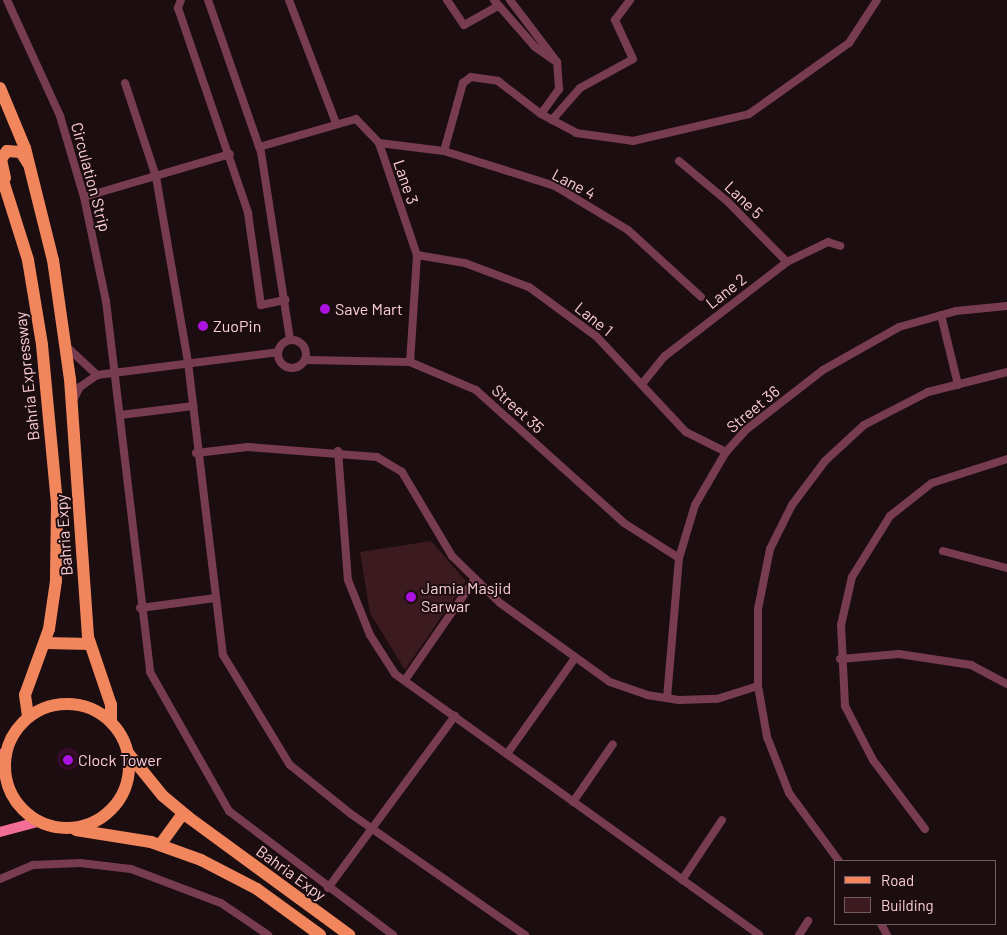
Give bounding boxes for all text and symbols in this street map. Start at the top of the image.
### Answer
street label: Circulation Strip [67,120,115,234]
street label: Lane 3 [389,157,423,207]
street label: Lane 4 [549,165,599,203]
street label: Lane 5 [721,177,767,223]
street label: Lane 2 [702,269,750,313]
street label: Lane 1 [571,298,617,340]
place label: Save Mart [335,299,403,319]
marker: Save Mart [319,303,331,315]
street label: Bahria Expressway [11,310,43,442]
place label: ZuoPin [213,316,261,336]
marker: ZuoPin [197,320,209,332]
street label: Street 35 [488,381,548,437]
street label: Street 36 [723,381,783,437]
street label: Bahria Expy [52,494,76,576]
place label: Jamia Masjid Sarwar [421,578,511,616]
marker: Jamia Masjid Sarwar [405,591,417,603]
place label: Clock Tower [78,750,162,770]
marker: Clock Tower [62,754,74,766]
street label: Bahria Expy [252,841,330,905]
legend [834,860,997,925]
text: Road [881,871,914,889]
text: Building [881,896,934,914]

